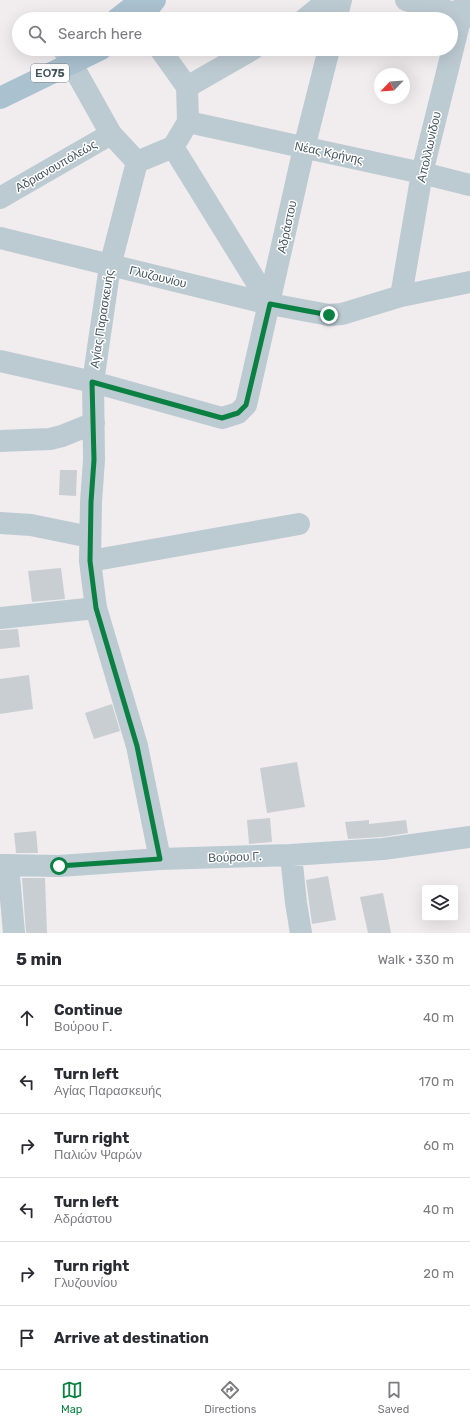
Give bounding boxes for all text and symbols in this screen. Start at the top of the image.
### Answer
search box [12,12,458,56]
icon: search [26,23,48,45]
text: Search here [58,25,142,43]
road number: ΕΟ75 [31,64,69,82]
north arrow [374,68,410,104]
street label: Απολλωνίδου [414,110,444,184]
street label: Αδριανουπόλεώς [13,137,99,195]
street label: Νέας Κρήνης [293,139,365,167]
street label: Αδράστου [275,199,299,255]
street label: Γλυζουνίου [128,263,188,291]
street label: Αγίας Παρασκευής [87,269,117,369]
route end [320,306,338,324]
street label: Βούρου Γ. [208,849,262,865]
route start [50,857,68,875]
map controls [422,885,458,921]
button: layers [422,885,458,921]
text: 5 min [16,949,62,969]
text: Walk · 330 m [378,952,454,967]
text: Continue [54,1001,123,1019]
icon: ahead [16,1007,38,1029]
text: 40 m [423,1010,454,1025]
text: Βούρου Γ. [54,1019,112,1034]
text: Turn left [54,1065,119,1083]
icon: left [16,1071,38,1093]
text: 170 m [419,1074,454,1089]
text: Αγίας Παρασκευής [54,1083,162,1098]
text: Turn right [54,1129,129,1147]
icon: right [16,1135,38,1157]
text: 60 m [423,1138,454,1153]
text: Παλιών Ψαρών [54,1147,142,1162]
text: Turn left [54,1193,119,1211]
icon: left [16,1199,38,1221]
text: 40 m [423,1202,454,1217]
text: Αδράστου [54,1211,112,1226]
text: Turn right [54,1257,129,1275]
icon: right [16,1263,38,1285]
text: 20 m [423,1266,454,1281]
text: Γλυζουνίου [54,1275,117,1290]
icon: arrive [16,1327,38,1349]
text: Arrive at destination [54,1329,209,1347]
tab: Map [61,1379,83,1416]
tab: Directions [204,1379,256,1416]
tab: Saved [378,1379,409,1416]

